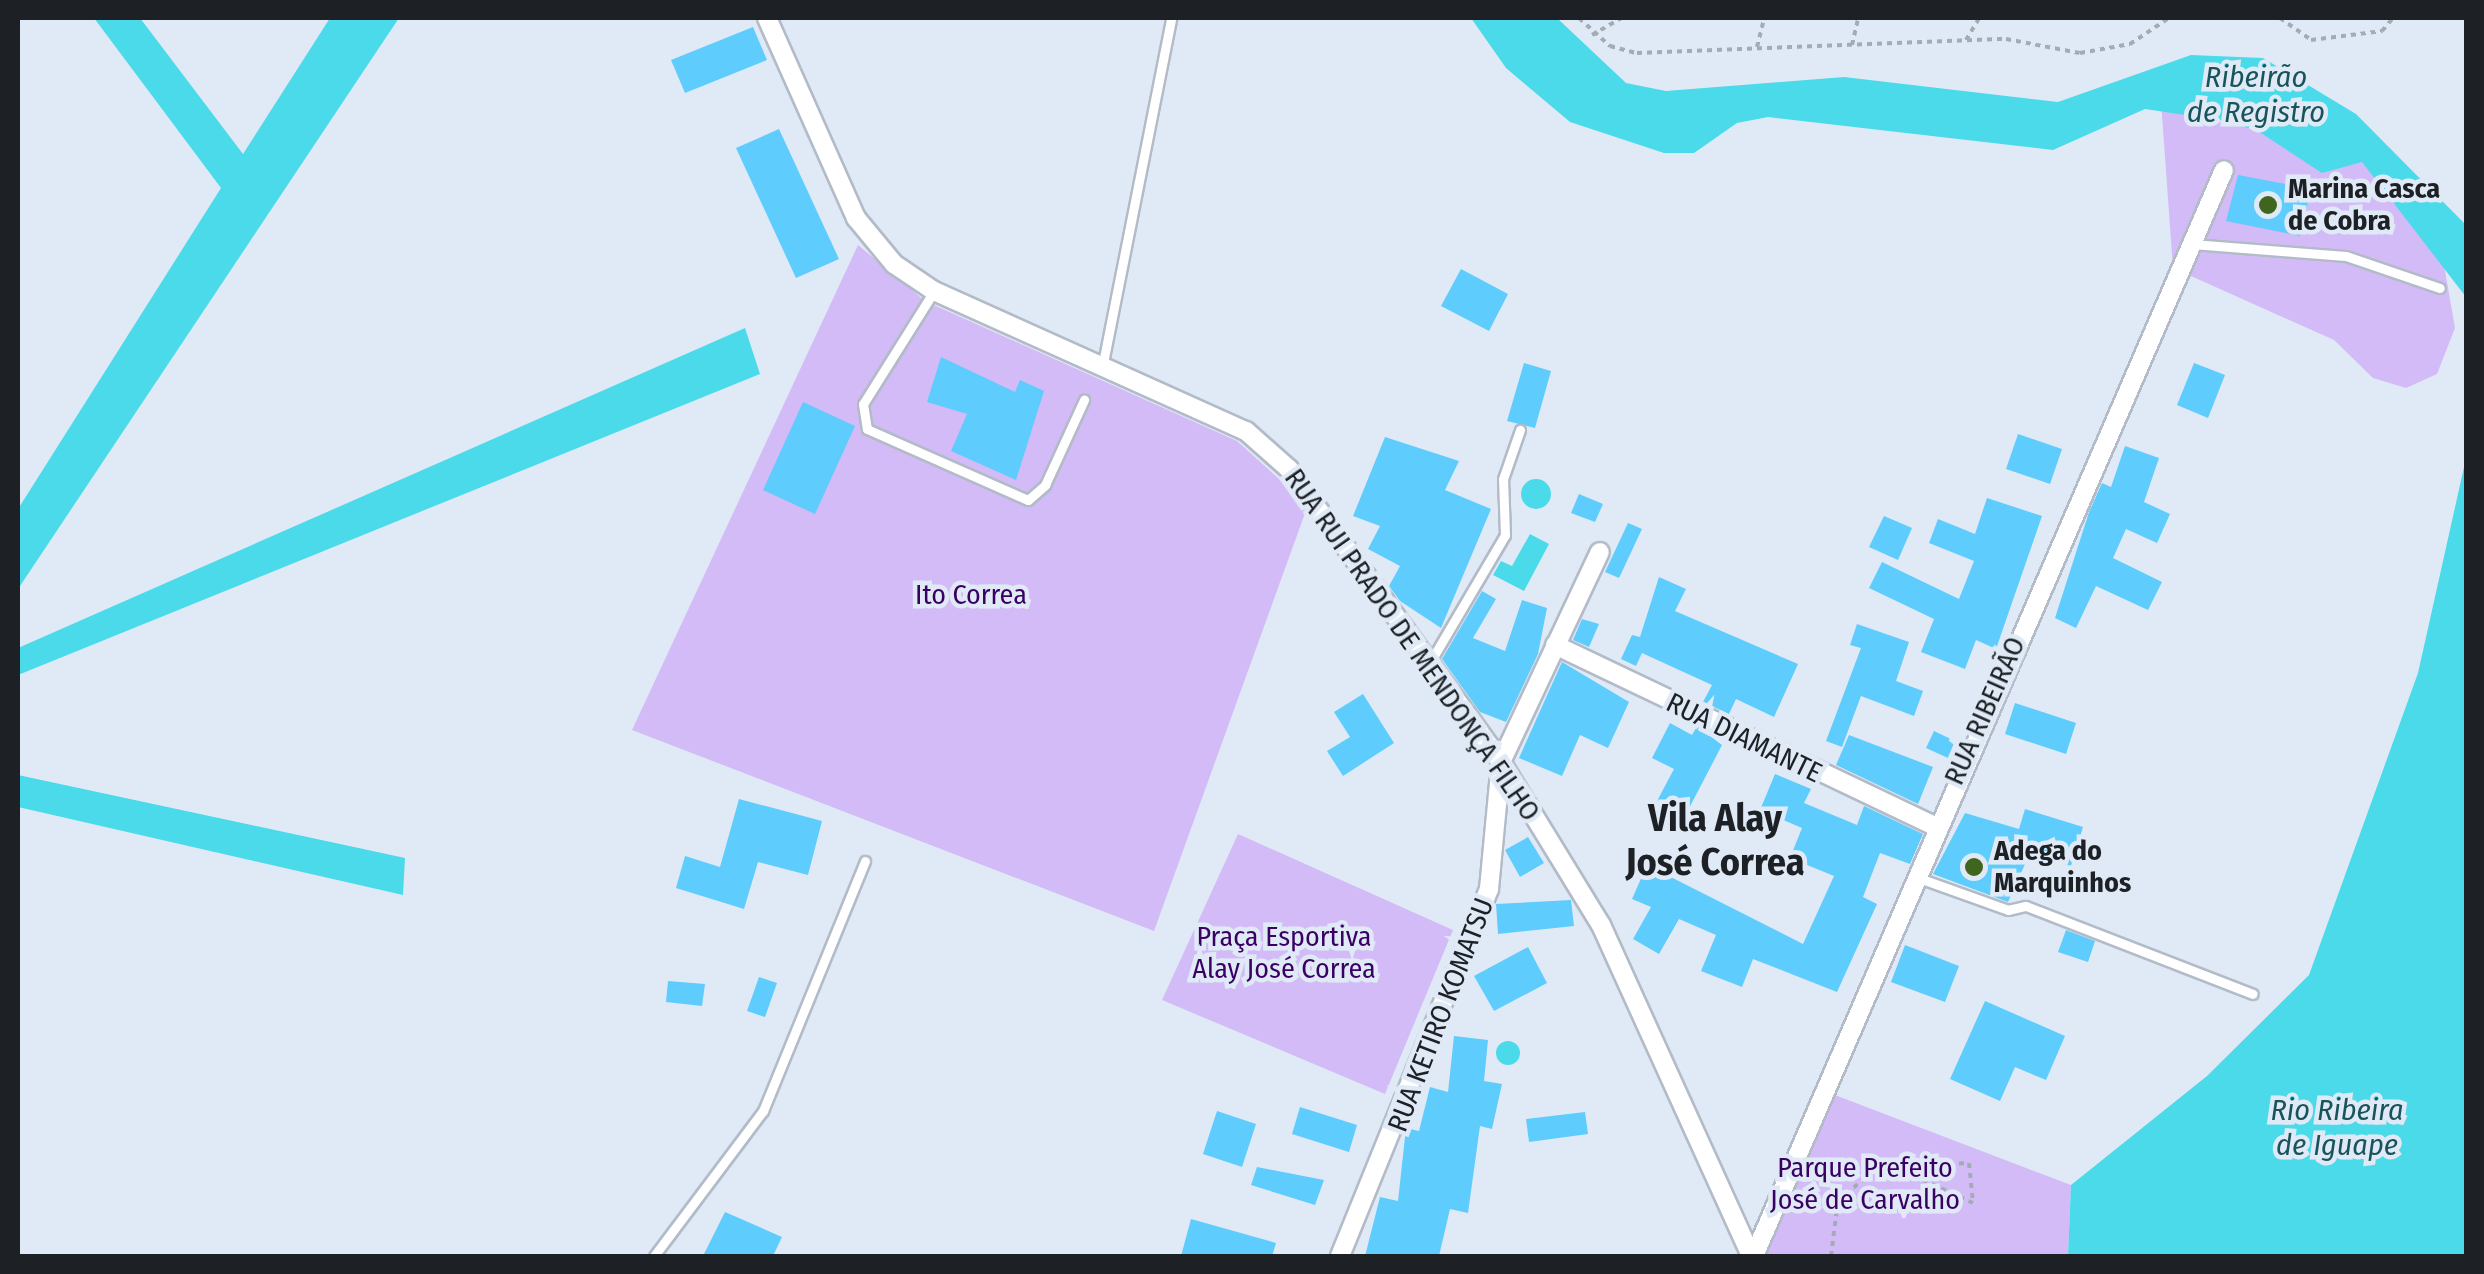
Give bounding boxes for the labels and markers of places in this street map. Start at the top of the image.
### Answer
place label: Marina Casca de Cobra [2288,172,2440,238]
marker: Marina Casca de Cobra [2257,194,2279,216]
place label: Adega do Marquinhos [1994,834,2131,900]
marker: Adega do Marquinhos [1963,856,1985,878]

